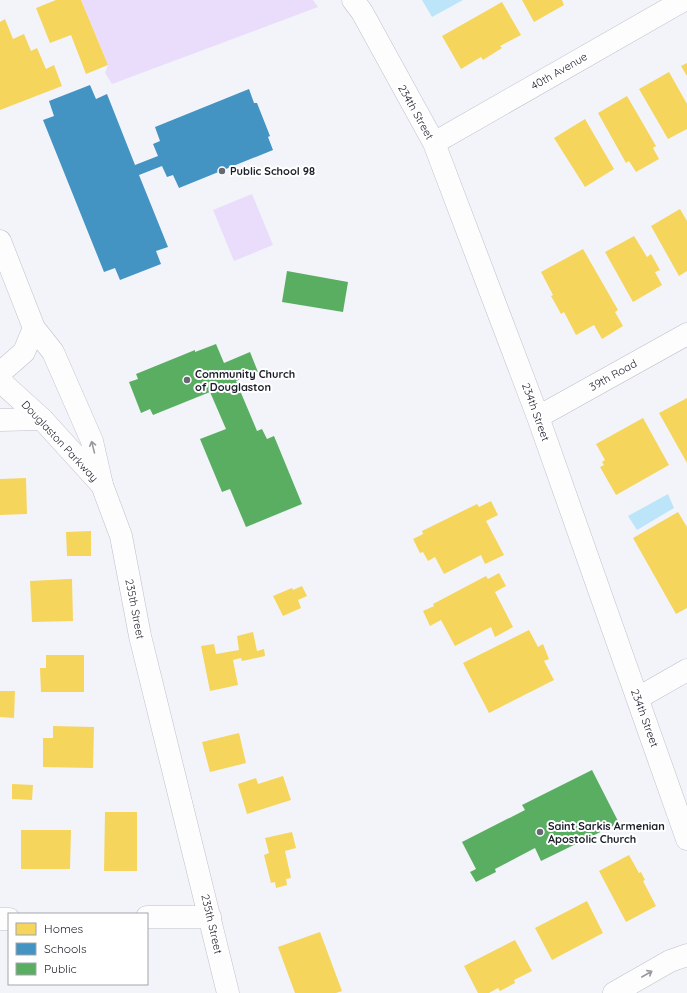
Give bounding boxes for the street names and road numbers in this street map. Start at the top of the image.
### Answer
street label: 40th Avenue [528,49,590,93]
street label: 234th Street [395,82,437,142]
street label: 39th Road [587,356,639,394]
street label: 234th Street [519,381,553,443]
street label: Douglaston Parkway [19,397,101,485]
street label: 235th Street [122,578,148,640]
street label: 234th Street [628,687,662,749]
street label: 235th Street [198,893,226,956]

